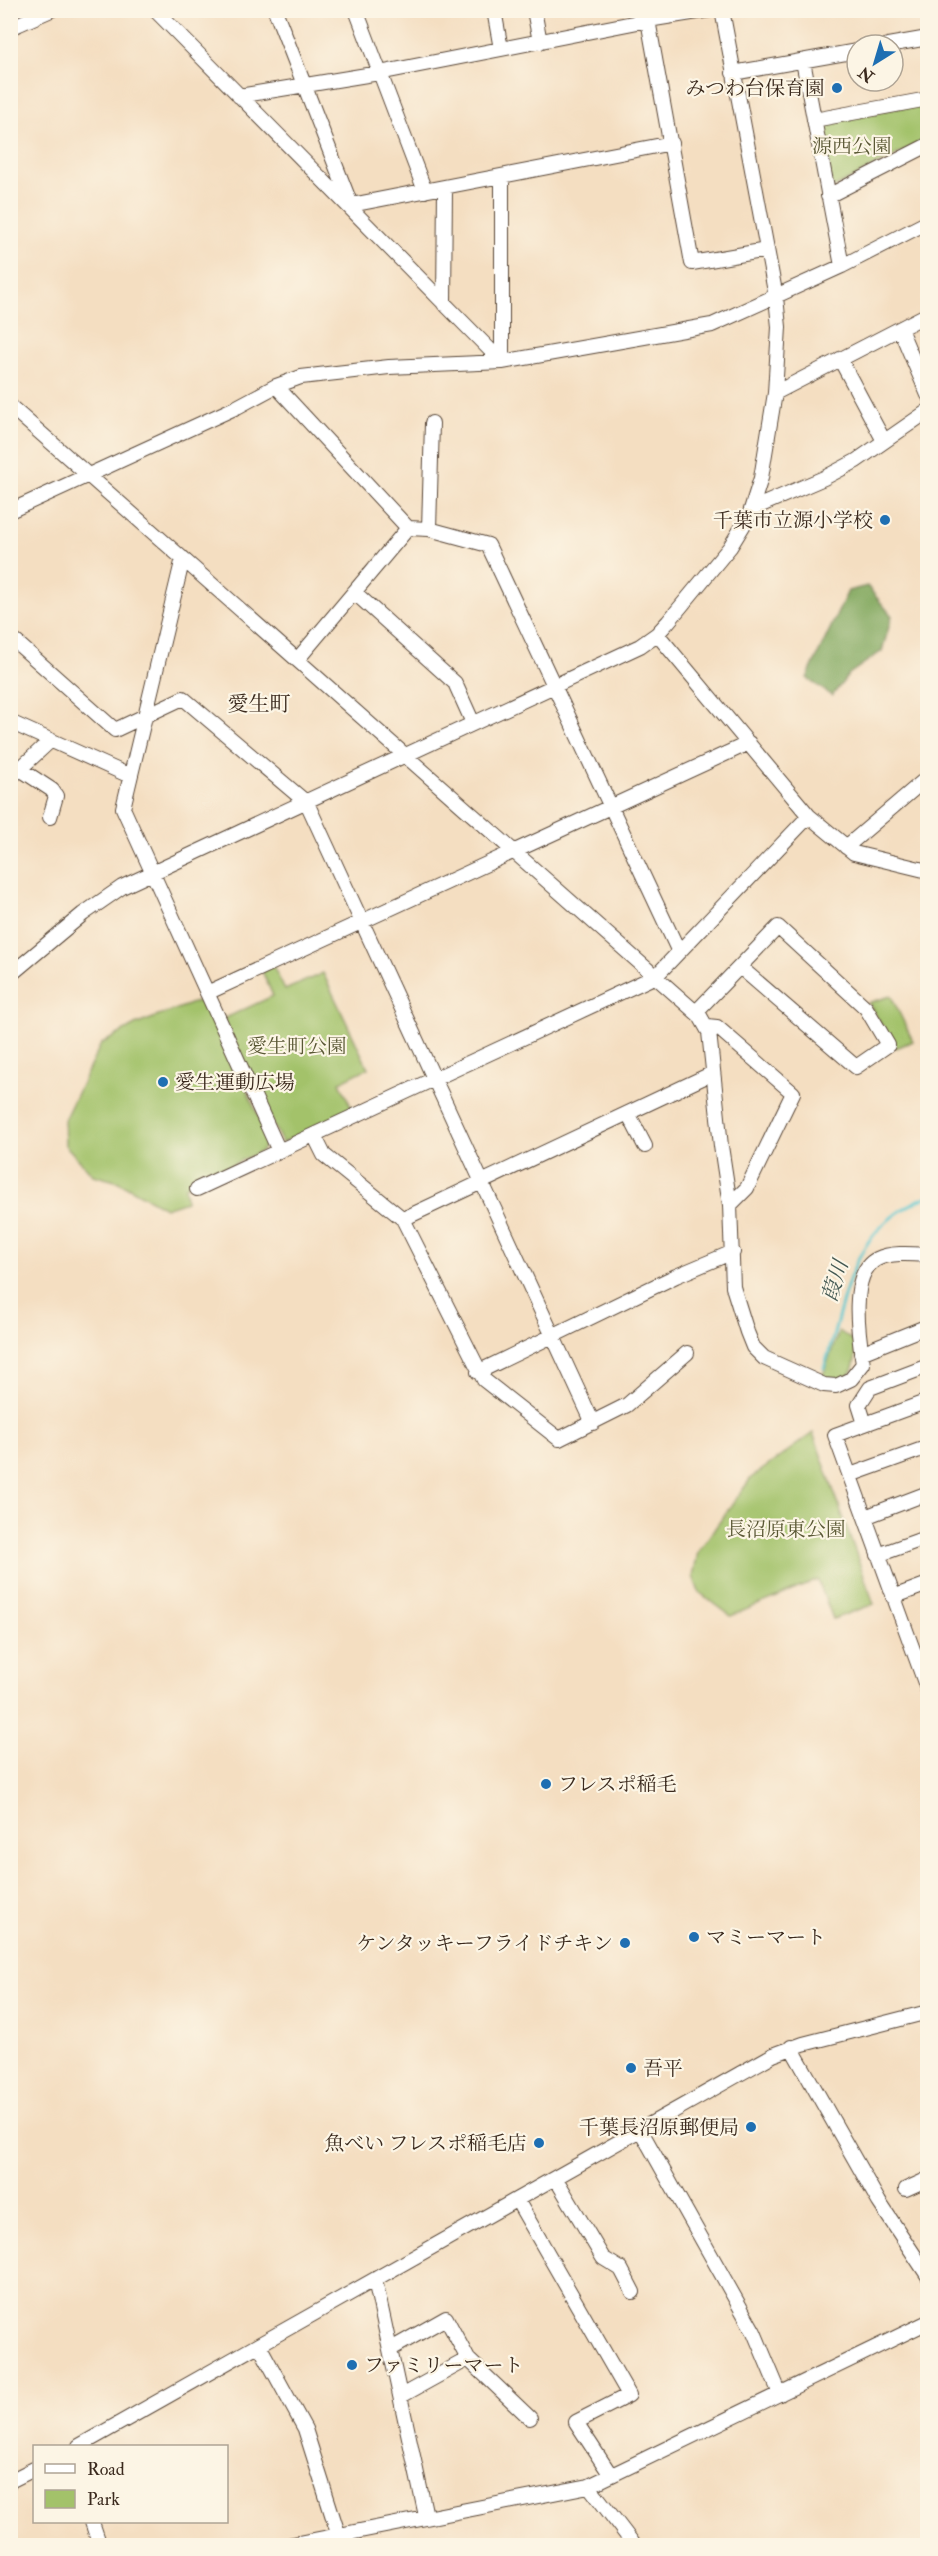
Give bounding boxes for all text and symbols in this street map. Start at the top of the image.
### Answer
north arrow [845,33,905,93]
text: N [854,61,879,87]
place label: みつわ台保育園 [685,76,825,101]
marker: みつわ台保育園 [830,81,844,95]
park label: 源西公園 [812,134,892,159]
place label: 千葉市立源小学校 [713,508,873,533]
marker: 千葉市立源小学校 [878,513,892,527]
district label: 愛生町 [228,691,291,718]
park label: 愛生町公園 [247,1034,347,1059]
place label: 愛生運動広場 [175,1070,295,1095]
marker: 愛生運動広場 [156,1075,170,1089]
water label: 葭川 [816,1255,855,1305]
park label: 長沼原東公園 [726,1517,846,1542]
place label: フレスポ稲毛 [558,1772,677,1797]
marker: フレスポ稲毛 [539,1777,553,1791]
place label: マミーマート [706,1925,826,1950]
marker: マミーマート [687,1930,701,1944]
place label: ケンタッキーフライドチキン [357,1931,613,1956]
marker: ケンタッキーフライドチキン [618,1936,632,1950]
place label: 吾平 [643,2056,683,2081]
marker: 吾平 [624,2061,638,2075]
place label: 千葉長沼原郵便局 [579,2115,739,2140]
marker: 千葉長沼原郵便局 [744,2120,758,2134]
place label: 魚べい フレスポ稲毛店 [324,2131,527,2156]
marker: 魚べい フレスポ稲毛店 [532,2136,546,2150]
place label: ファミリーマート [364,2353,524,2378]
marker: ファミリーマート [345,2358,359,2372]
legend [33,2445,228,2523]
text: Road [87,2458,125,2481]
text: Park [87,2488,120,2511]

